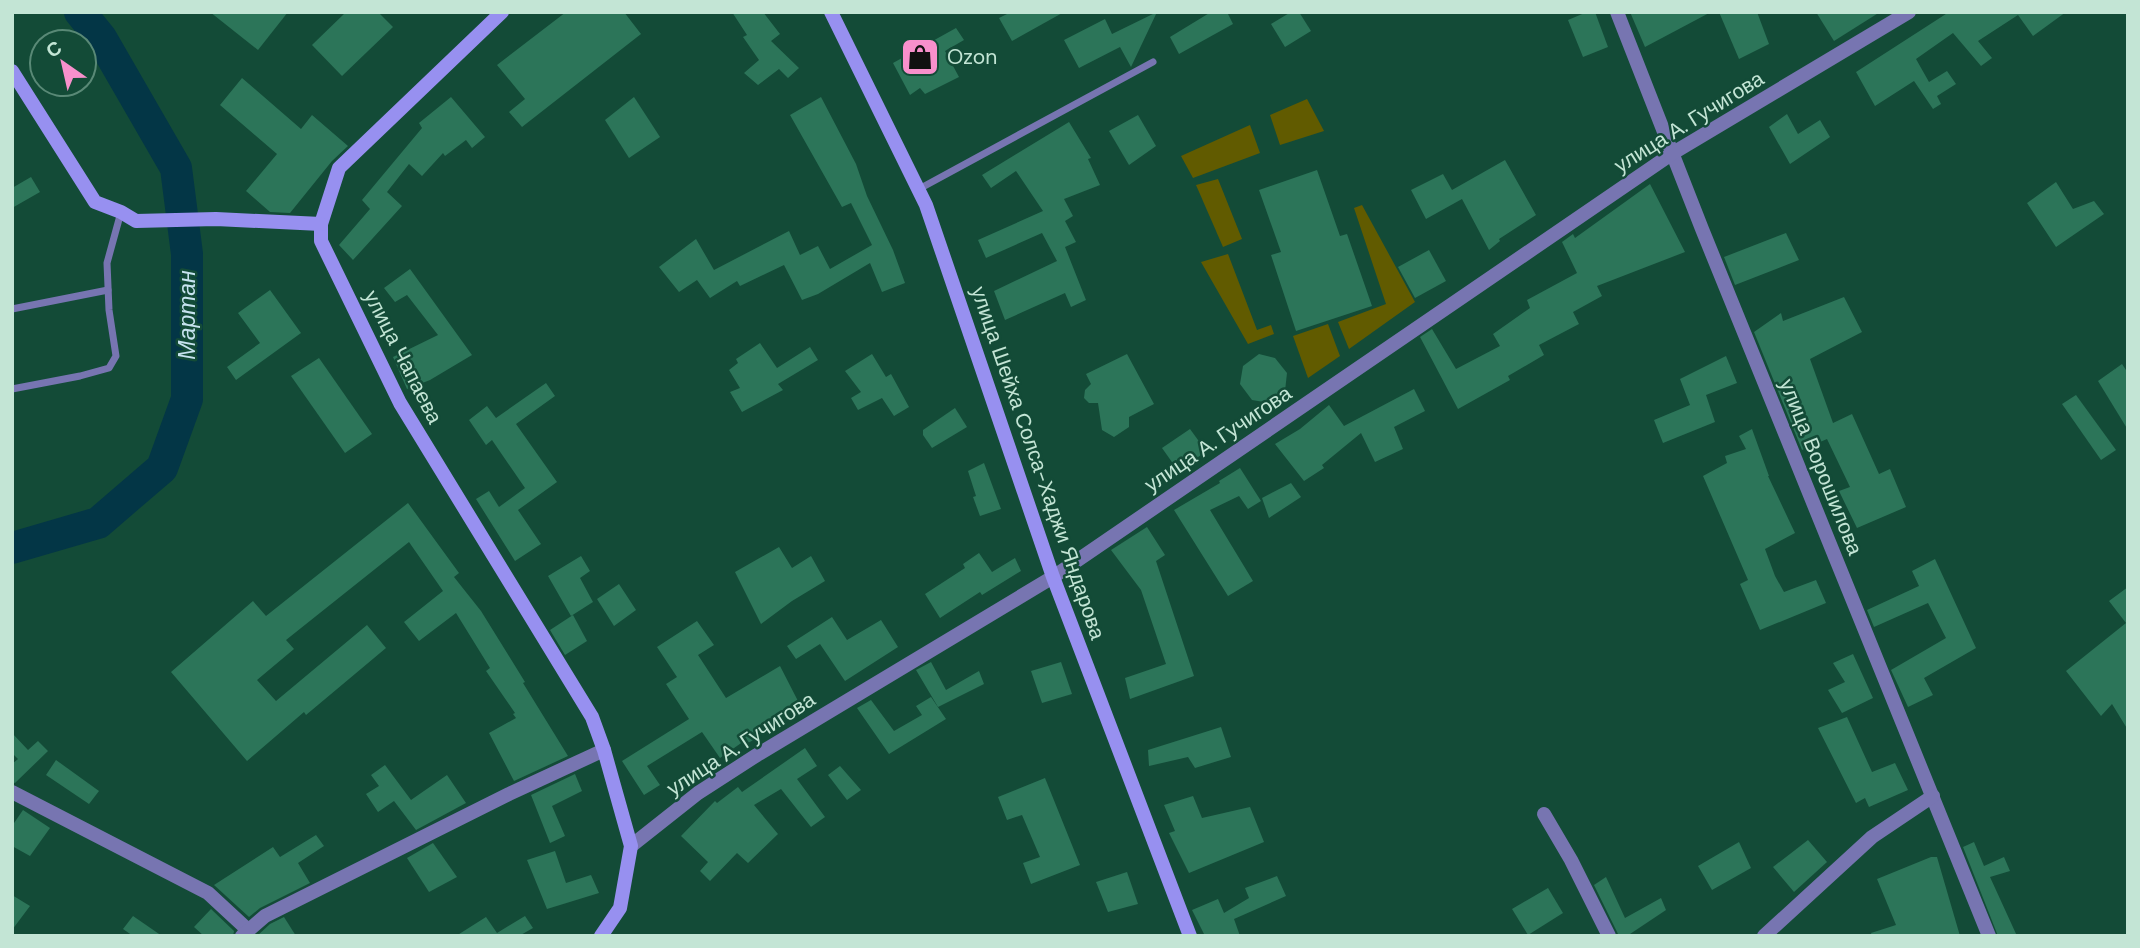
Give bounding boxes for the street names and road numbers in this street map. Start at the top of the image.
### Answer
street label: улица А. Гучигова [1609,64,1769,179]
street label: улица Шейха Солса-Хаджи Яндарова [964,283,1112,644]
street label: улица Чапаева [357,285,449,429]
street label: улица Ворошилова [1773,375,1869,560]
street label: улица А. Гучигова [1139,379,1297,499]
street label: улица А. Гучигова [661,685,821,802]

